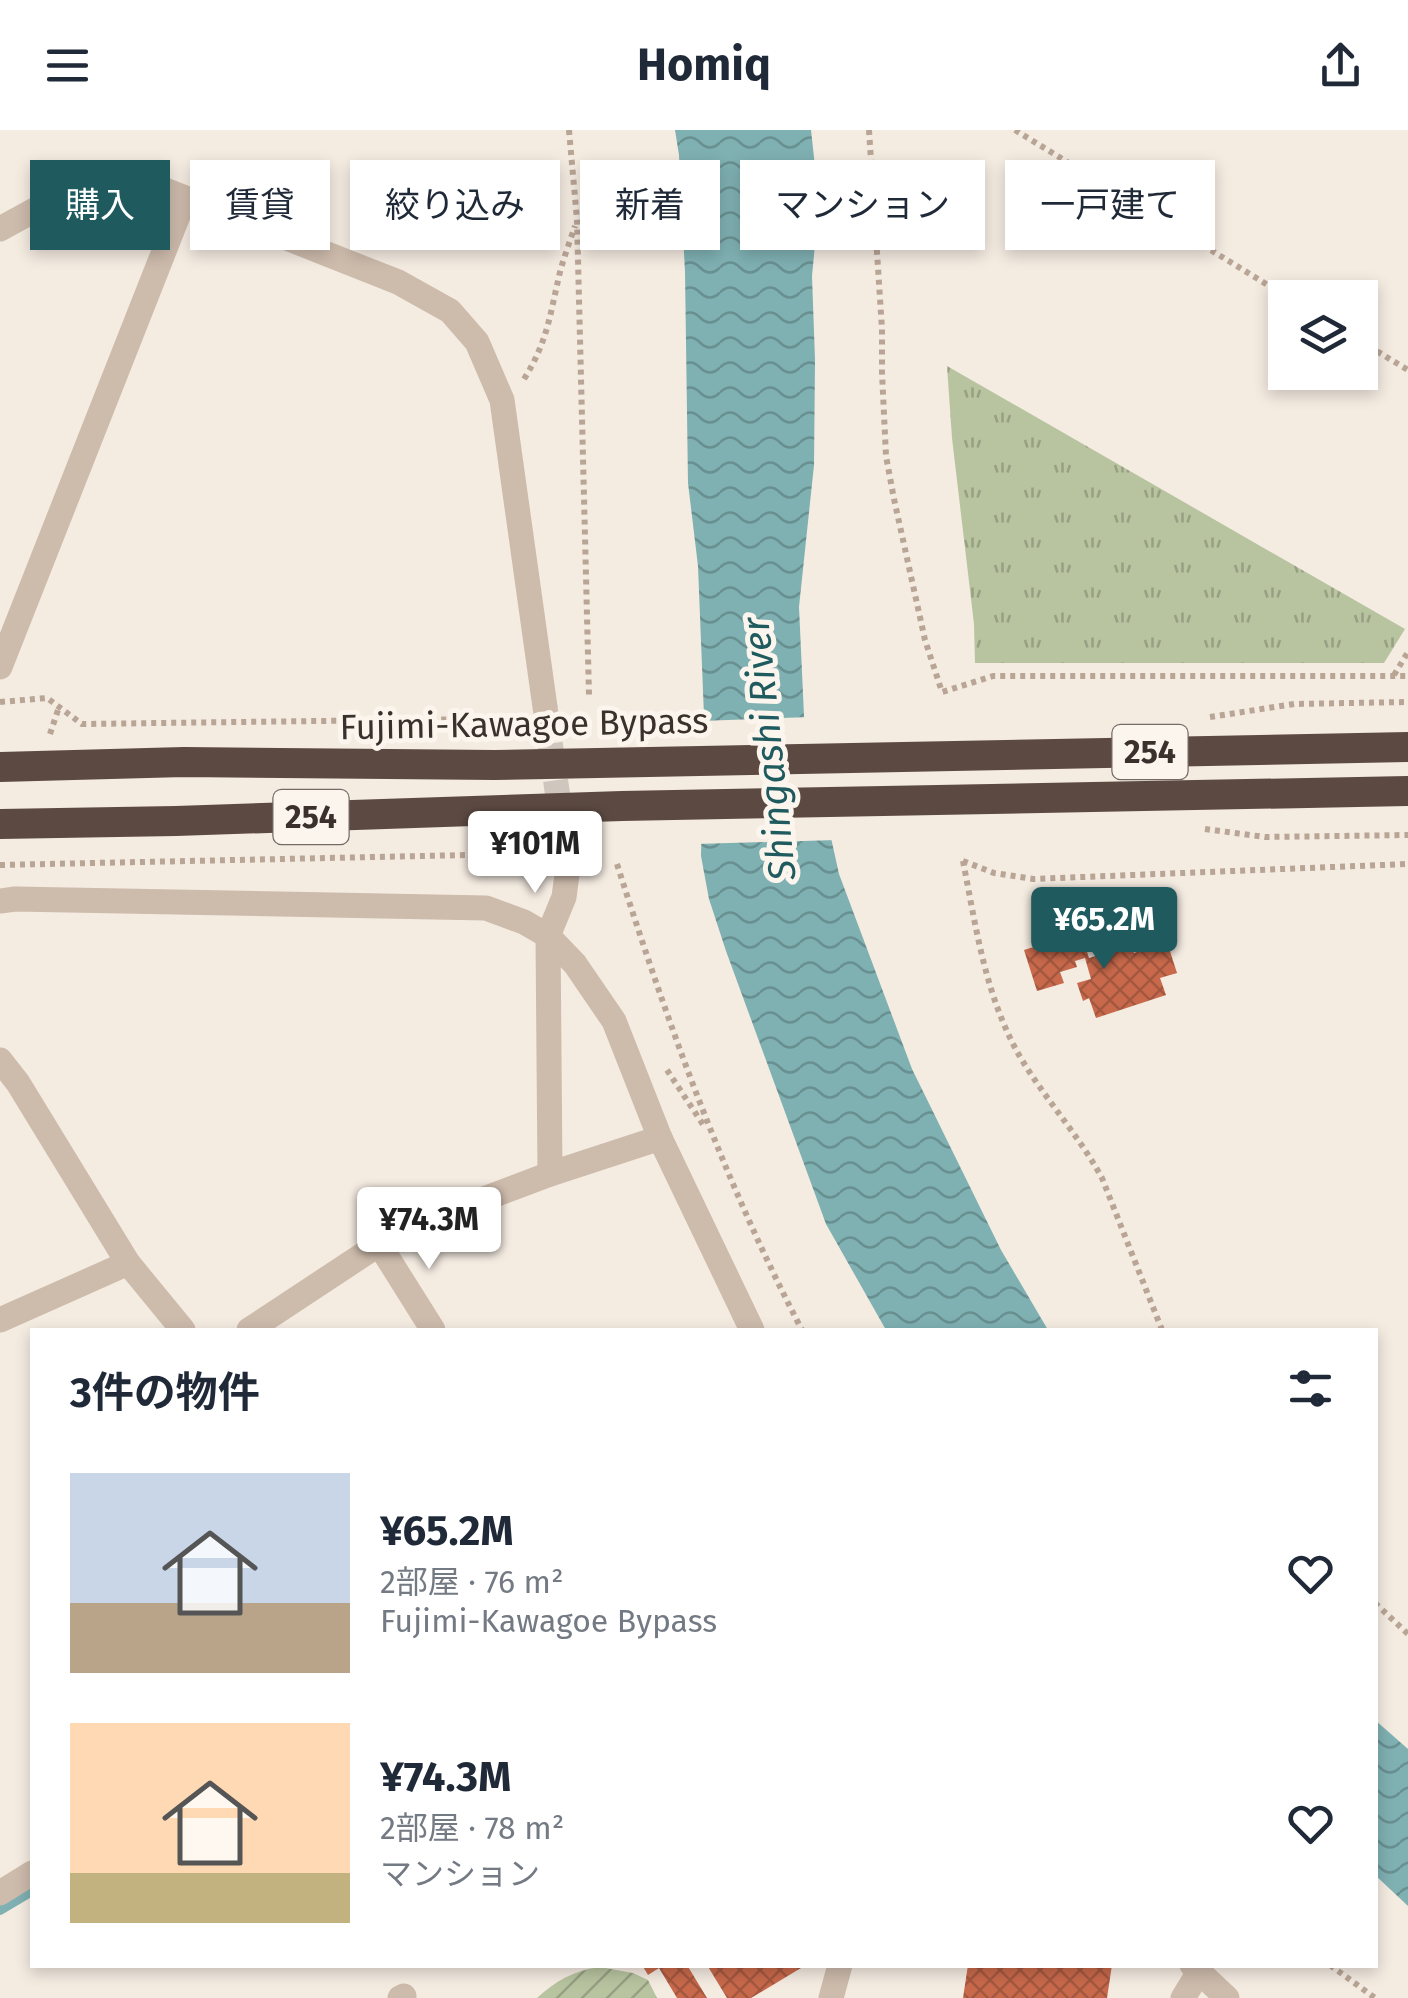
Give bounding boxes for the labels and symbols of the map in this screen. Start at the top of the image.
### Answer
water label: Shingashi River [732,613,806,884]
street label: Fujimi-Kawagoe Bypass [339,700,709,748]
road number: 254 [1112,725,1188,779]
road number: 254 [274,790,348,844]
pin: ¥101M [465,811,605,896]
pin: ¥65.2M [1023,887,1185,972]
pin: ¥74.3M [348,1187,510,1272]

